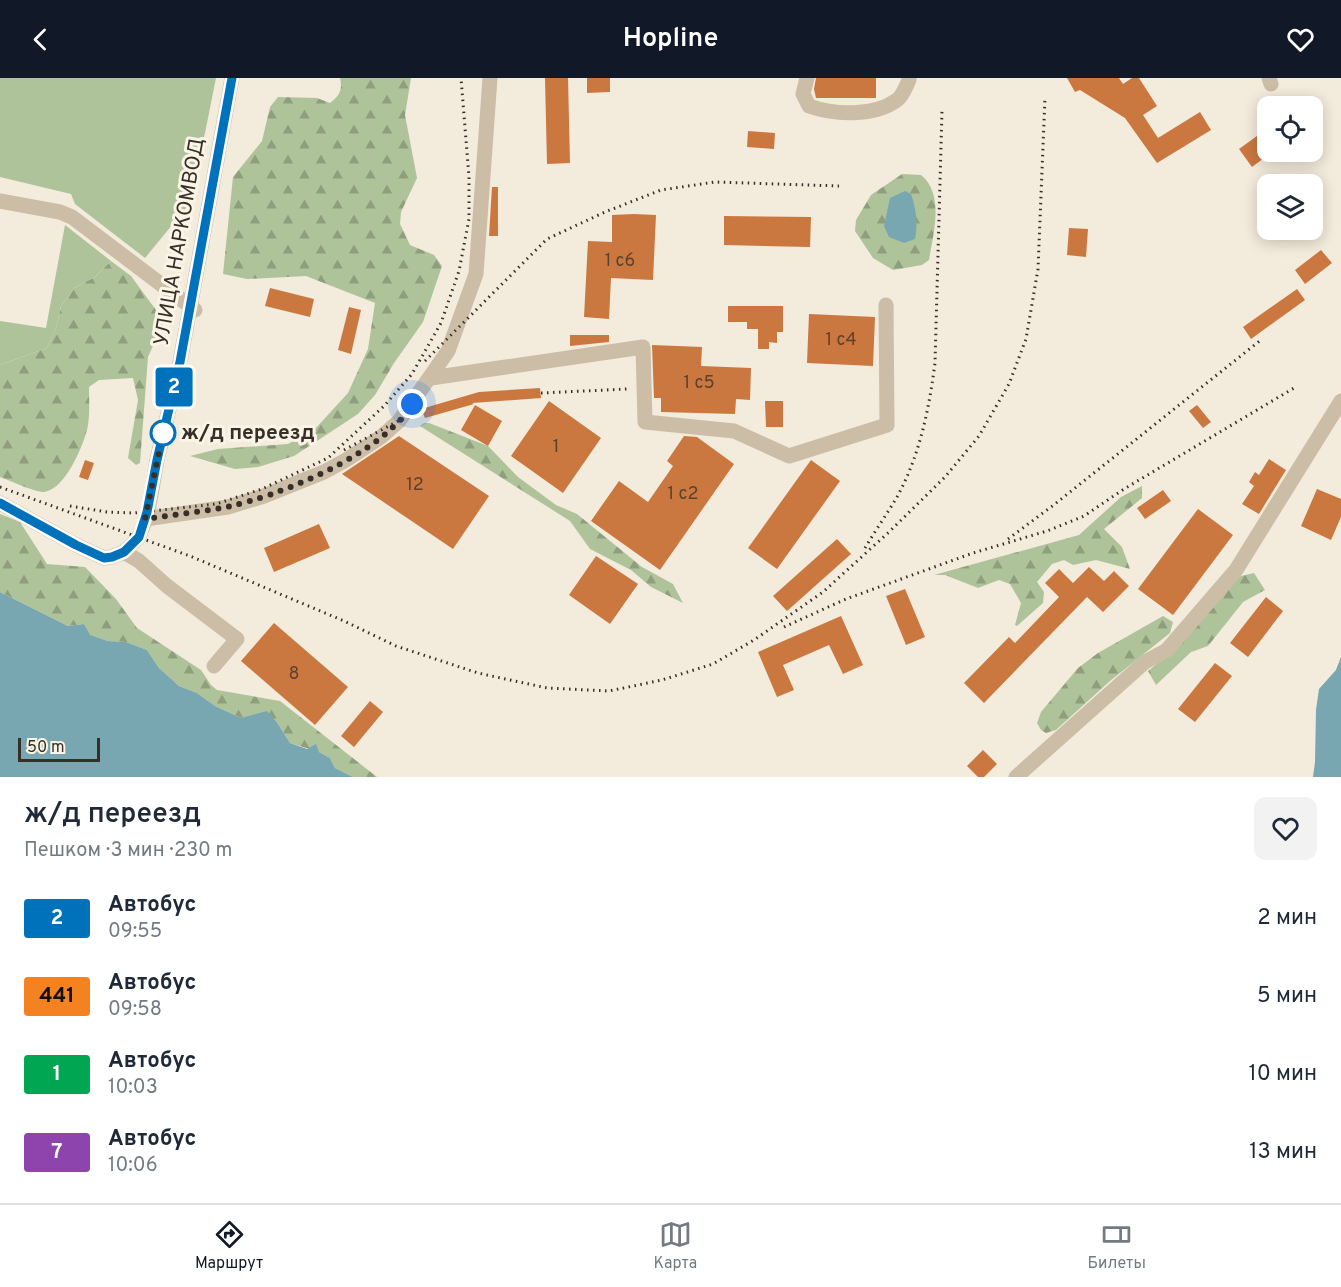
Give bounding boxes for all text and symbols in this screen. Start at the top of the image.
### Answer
text: Hopline [623,22,718,56]
icon: back [24,23,57,56]
icon: heart [1284,23,1317,56]
map controls [1257,96,1323,240]
button: locate [1257,96,1323,162]
street label: УЛИЦА НАРКОМВОД [148,136,212,348]
button: layers [1257,174,1323,240]
house number: 1 с6 [605,250,635,273]
house number: 1 с4 [825,329,857,352]
line badge: 2 [154,368,194,406]
house number: 1 с5 [683,372,715,395]
text: 2 [168,374,180,401]
your location [397,389,427,419]
marker: ж/д переезд [150,420,176,446]
place label: ж/д переезд [181,420,315,447]
house number: 1 [553,436,559,459]
house number: 12 [406,474,424,497]
house number: 1 с2 [668,483,698,506]
house number: 8 [289,663,300,686]
scale bar [18,735,100,762]
text: 50 m [27,738,65,758]
text: ж/д переезд [24,797,201,833]
button: heart [1254,797,1317,860]
text: Пешком · 3 мин · 230 m [24,838,233,864]
text: Автобус [108,892,196,919]
text: 2 [51,905,63,932]
text: 2 мин [1257,905,1317,932]
text: 09:55 [108,919,162,945]
text: Автобус [108,970,196,997]
text: 441 [39,983,75,1010]
text: 5 мин [1257,983,1317,1010]
text: 09:58 [108,997,162,1023]
text: Автобус [108,1048,196,1075]
text: 1 [53,1061,61,1088]
text: 10 мин [1248,1061,1317,1088]
text: 10:03 [108,1075,158,1101]
text: Автобус [108,1126,196,1153]
text: 7 [51,1139,63,1166]
text: 13 мин [1249,1139,1317,1166]
text: 10:06 [108,1153,158,1179]
tab: Маршрут [195,1218,263,1274]
tab: Карта [653,1218,697,1274]
tab: Билеты [1087,1218,1146,1274]

